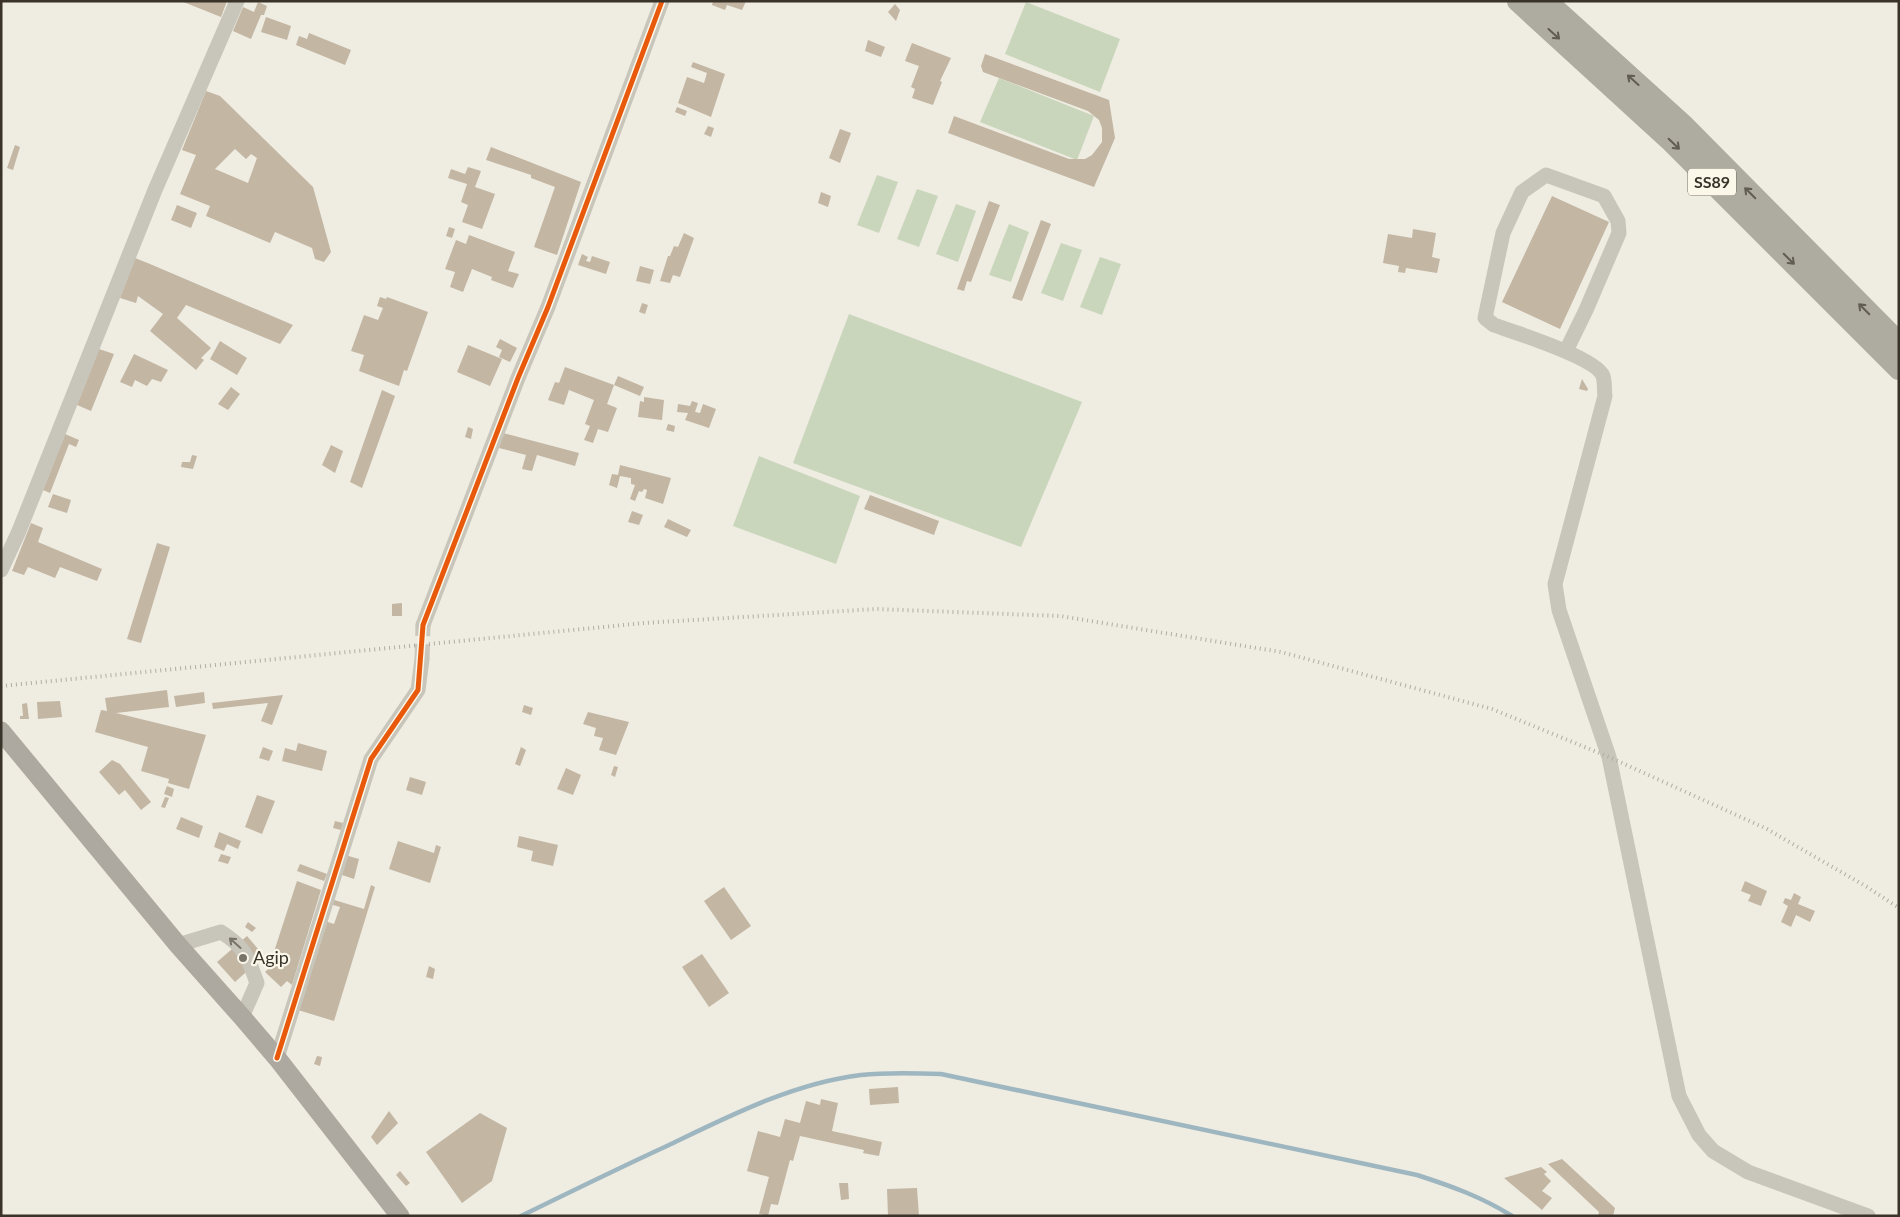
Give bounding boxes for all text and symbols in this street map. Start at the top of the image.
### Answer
one-way arrow [1548,28,1560,40]
one-way arrow [1627,74,1640,86]
one-way arrow [1668,138,1680,150]
road number: SS89 [1688,168,1736,196]
one-way arrow [1744,187,1756,199]
one-way arrow [1782,253,1795,265]
one-way arrow [1859,303,1871,315]
one-way arrow [229,937,242,949]
place label: Agip [253,946,289,968]
marker: Agip [237,952,249,964]

